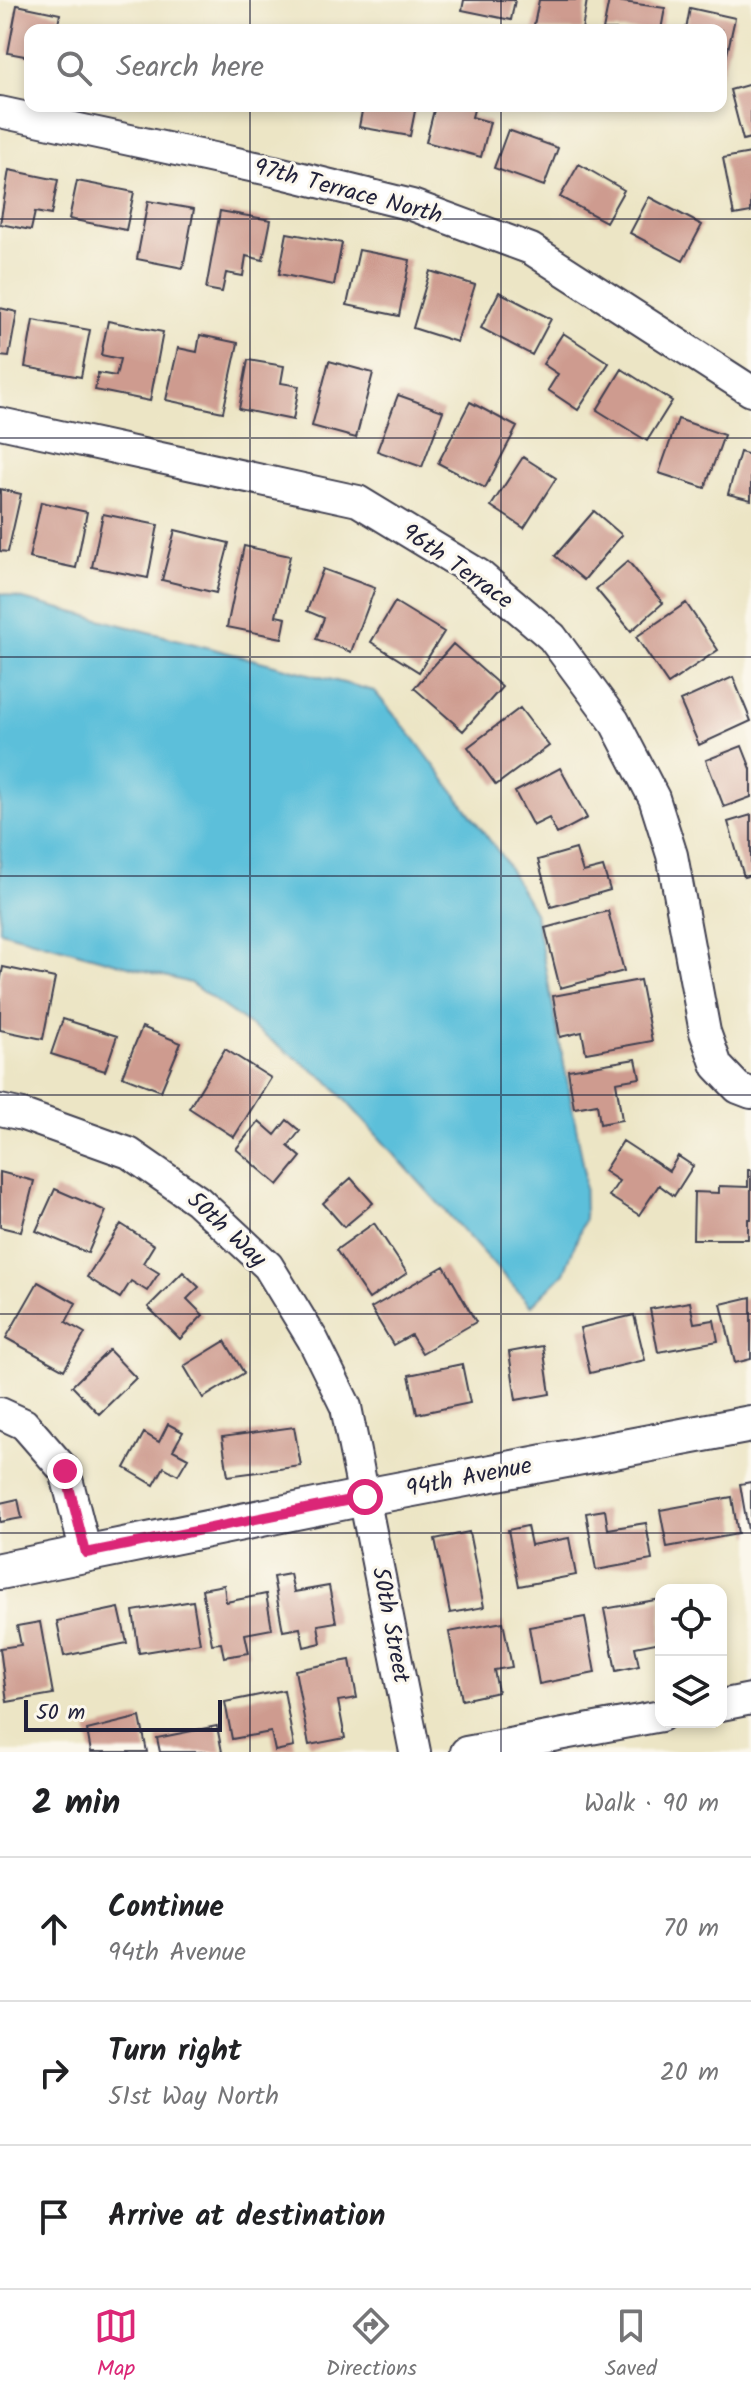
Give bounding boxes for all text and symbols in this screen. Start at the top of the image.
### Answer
search box [24,24,727,112]
text: Search here [116,44,264,92]
icon: search [52,46,96,90]
street label: 97th Terrace North [249,148,447,236]
street label: 96th Terrace [393,514,521,620]
street label: 50th Way [177,1182,276,1278]
street label: 94th Avenue [403,1447,535,1509]
route end [47,1453,83,1489]
route start [347,1479,383,1515]
street label: 50th Street [360,1564,420,1687]
map controls [655,1584,727,1728]
button: locate [655,1584,727,1656]
button: layers [655,1656,727,1728]
scale bar [24,1696,222,1732]
text: 50 m [36,1696,85,1731]
text: 2 min [32,1777,120,1831]
text: Walk · 90 m [584,1783,719,1825]
text: Continue [108,1884,224,1932]
icon: ahead [32,1907,76,1951]
text: 70 m [663,1908,719,1950]
text: 94th Avenue [108,1932,246,1974]
text: Turn right [108,2028,241,2076]
icon: right [32,2051,76,2095]
text: 20 m [660,2052,719,2094]
text: 51st Way North [108,2076,279,2118]
text: Arrive at destination [108,2193,385,2241]
icon: arrive [32,2195,76,2239]
tab: Map [94,2304,138,2387]
tab: Directions [326,2304,417,2387]
tab: Saved [605,2304,657,2387]

